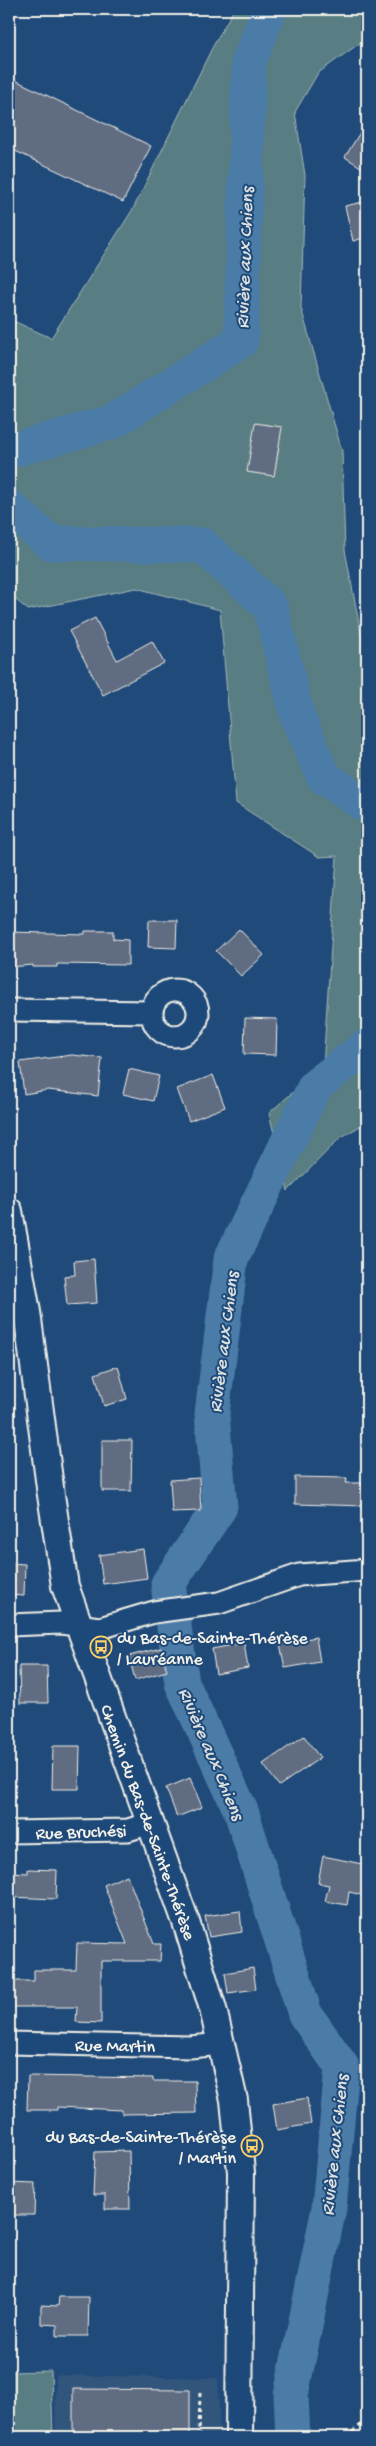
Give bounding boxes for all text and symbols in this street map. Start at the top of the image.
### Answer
water label: Rivière aux Chiens [233,185,261,329]
water label: Rivière aux Chiens [205,1269,246,1414]
place label: du Bas-de-Sainte-Thérèse / Lauréanne [117,1629,308,1671]
bus stop icon: du Bas-de-Sainte-Thérèse / Lauréanne [89,1635,113,1659]
water label: Rivière aux Chiens [171,1685,249,1826]
street label: Chemin du Bas-de-Sainte-Thérèse [94,1702,199,1944]
street label: Rue Bruchési [35,1821,127,1846]
street label: Rue Martin [75,2036,156,2059]
water label: Rivière aux Chiens [318,2072,356,2217]
place label: du Bas-de-Sainte-Thérèse / Martin [45,2128,237,2170]
bus stop icon: du Bas-de-Sainte-Thérèse / Martin [240,2134,264,2158]

